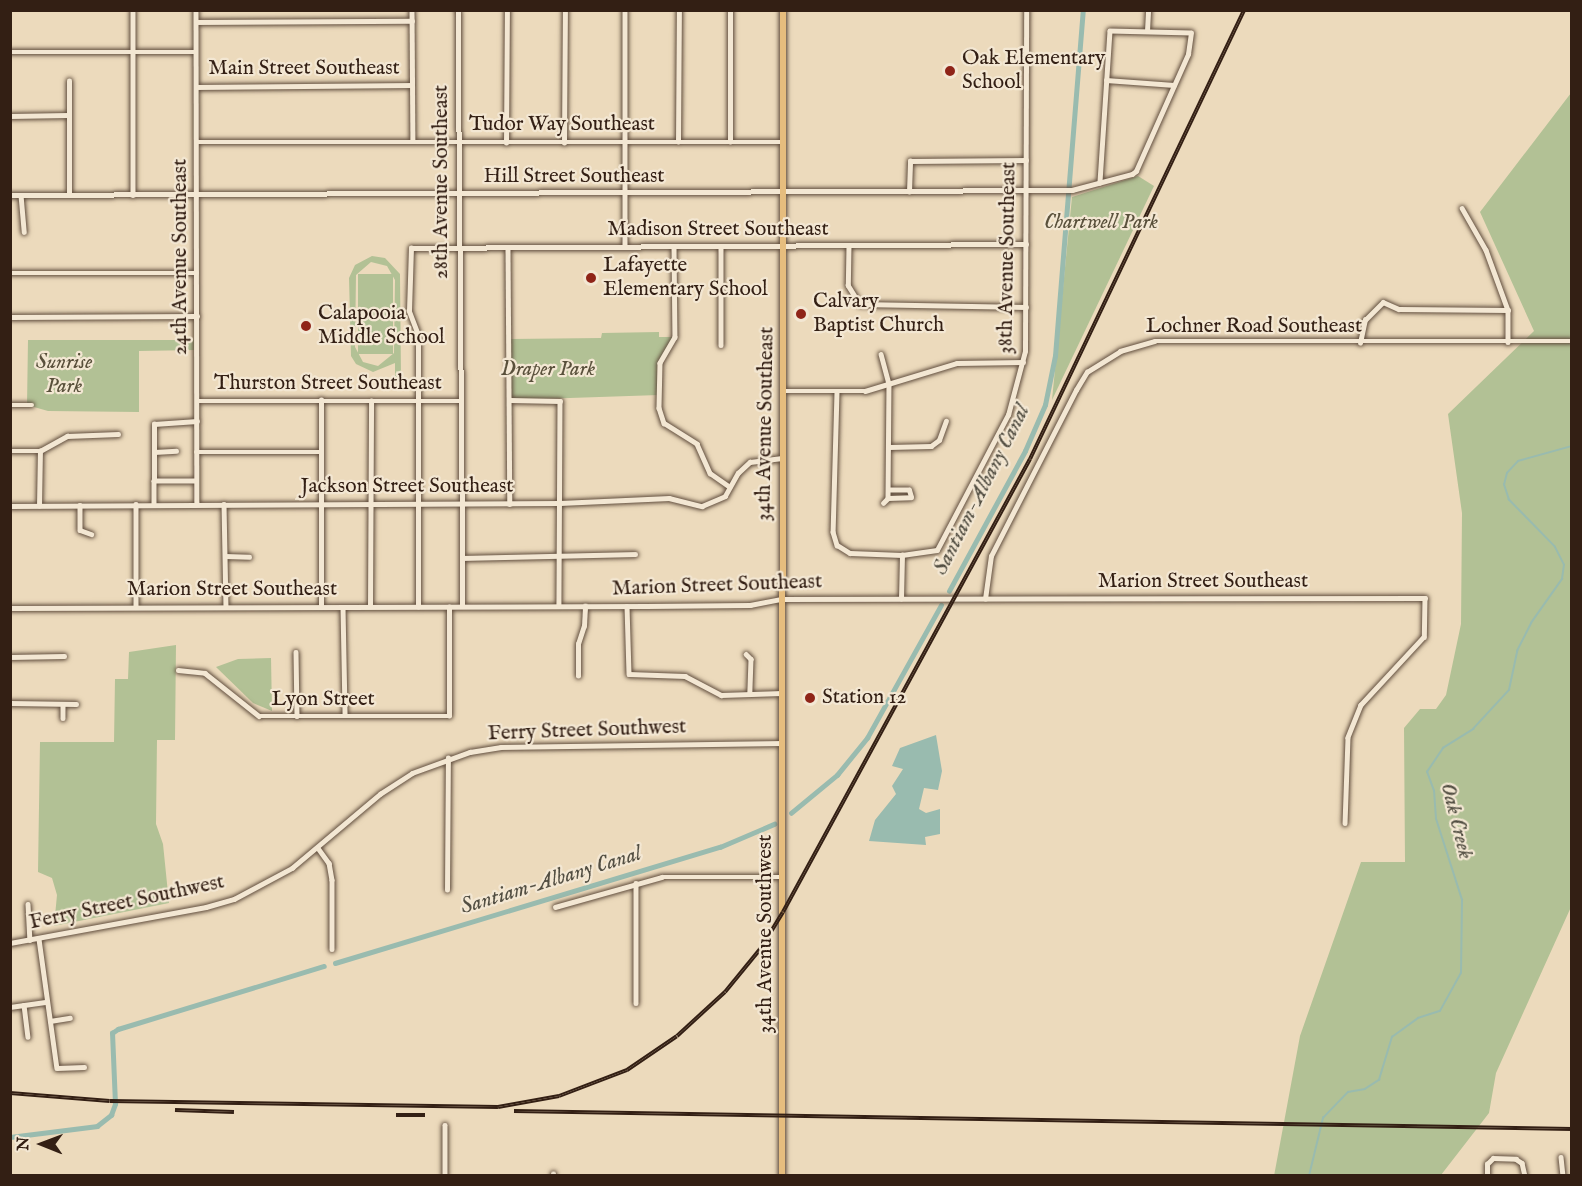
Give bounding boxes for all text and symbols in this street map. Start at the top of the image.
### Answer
place label: Oak Elementary School [962,46,1105,96]
street label: Main Street Southeast [208,56,400,82]
marker: Oak Elementary School [943,64,957,78]
street label: 28th Avenue Southeast [429,85,455,279]
street label: Tudor Way Southeast [469,112,655,138]
street label: 24th Avenue Southeast [168,159,194,355]
street label: 38th Avenue Southeast [994,162,1022,354]
street label: Hill Street Southeast [483,164,665,190]
park label: Chartwell Park [1044,210,1158,236]
street label: Madison Street Southeast [607,217,829,243]
place label: Lafayette Elementary School [603,253,768,303]
marker: Lafayette Elementary School [584,271,598,285]
place label: Calvary Baptist Church [813,289,944,339]
place label: Calapooia Middle School [318,301,445,351]
marker: Calvary Baptist Church [794,307,808,321]
street label: Lochner Road Southeast [1146,314,1362,340]
marker: Calapooia Middle School [299,319,313,333]
street label: 34th Avenue Southeast [752,327,780,521]
park label: Sunrise Park [36,350,92,400]
park label: Draper Park [501,357,595,383]
street label: Thurston Street Southeast [214,371,442,397]
water label: Santiam-Albany Canal [928,401,1036,579]
street label: Jackson Street Southeast [300,474,514,500]
street label: Marion Street Southeast [1098,569,1308,595]
street label: Marion Street Southeast [611,570,823,602]
street label: Marion Street Southeast [127,577,337,603]
place label: Station 12 [822,685,906,711]
street label: Lyon Street [271,687,375,713]
marker: Station 12 [803,691,817,705]
street label: Ferry Street Southwest [487,715,687,747]
water label: Oak Creek [1434,780,1478,862]
street label: 34th Avenue Southwest [753,835,779,1033]
water label: Santiam-Albany Canal [458,841,644,921]
street label: Ferry Street Southwest [27,870,227,936]
north arrow [12,1114,72,1174]
text: N [14,1137,34,1151]

